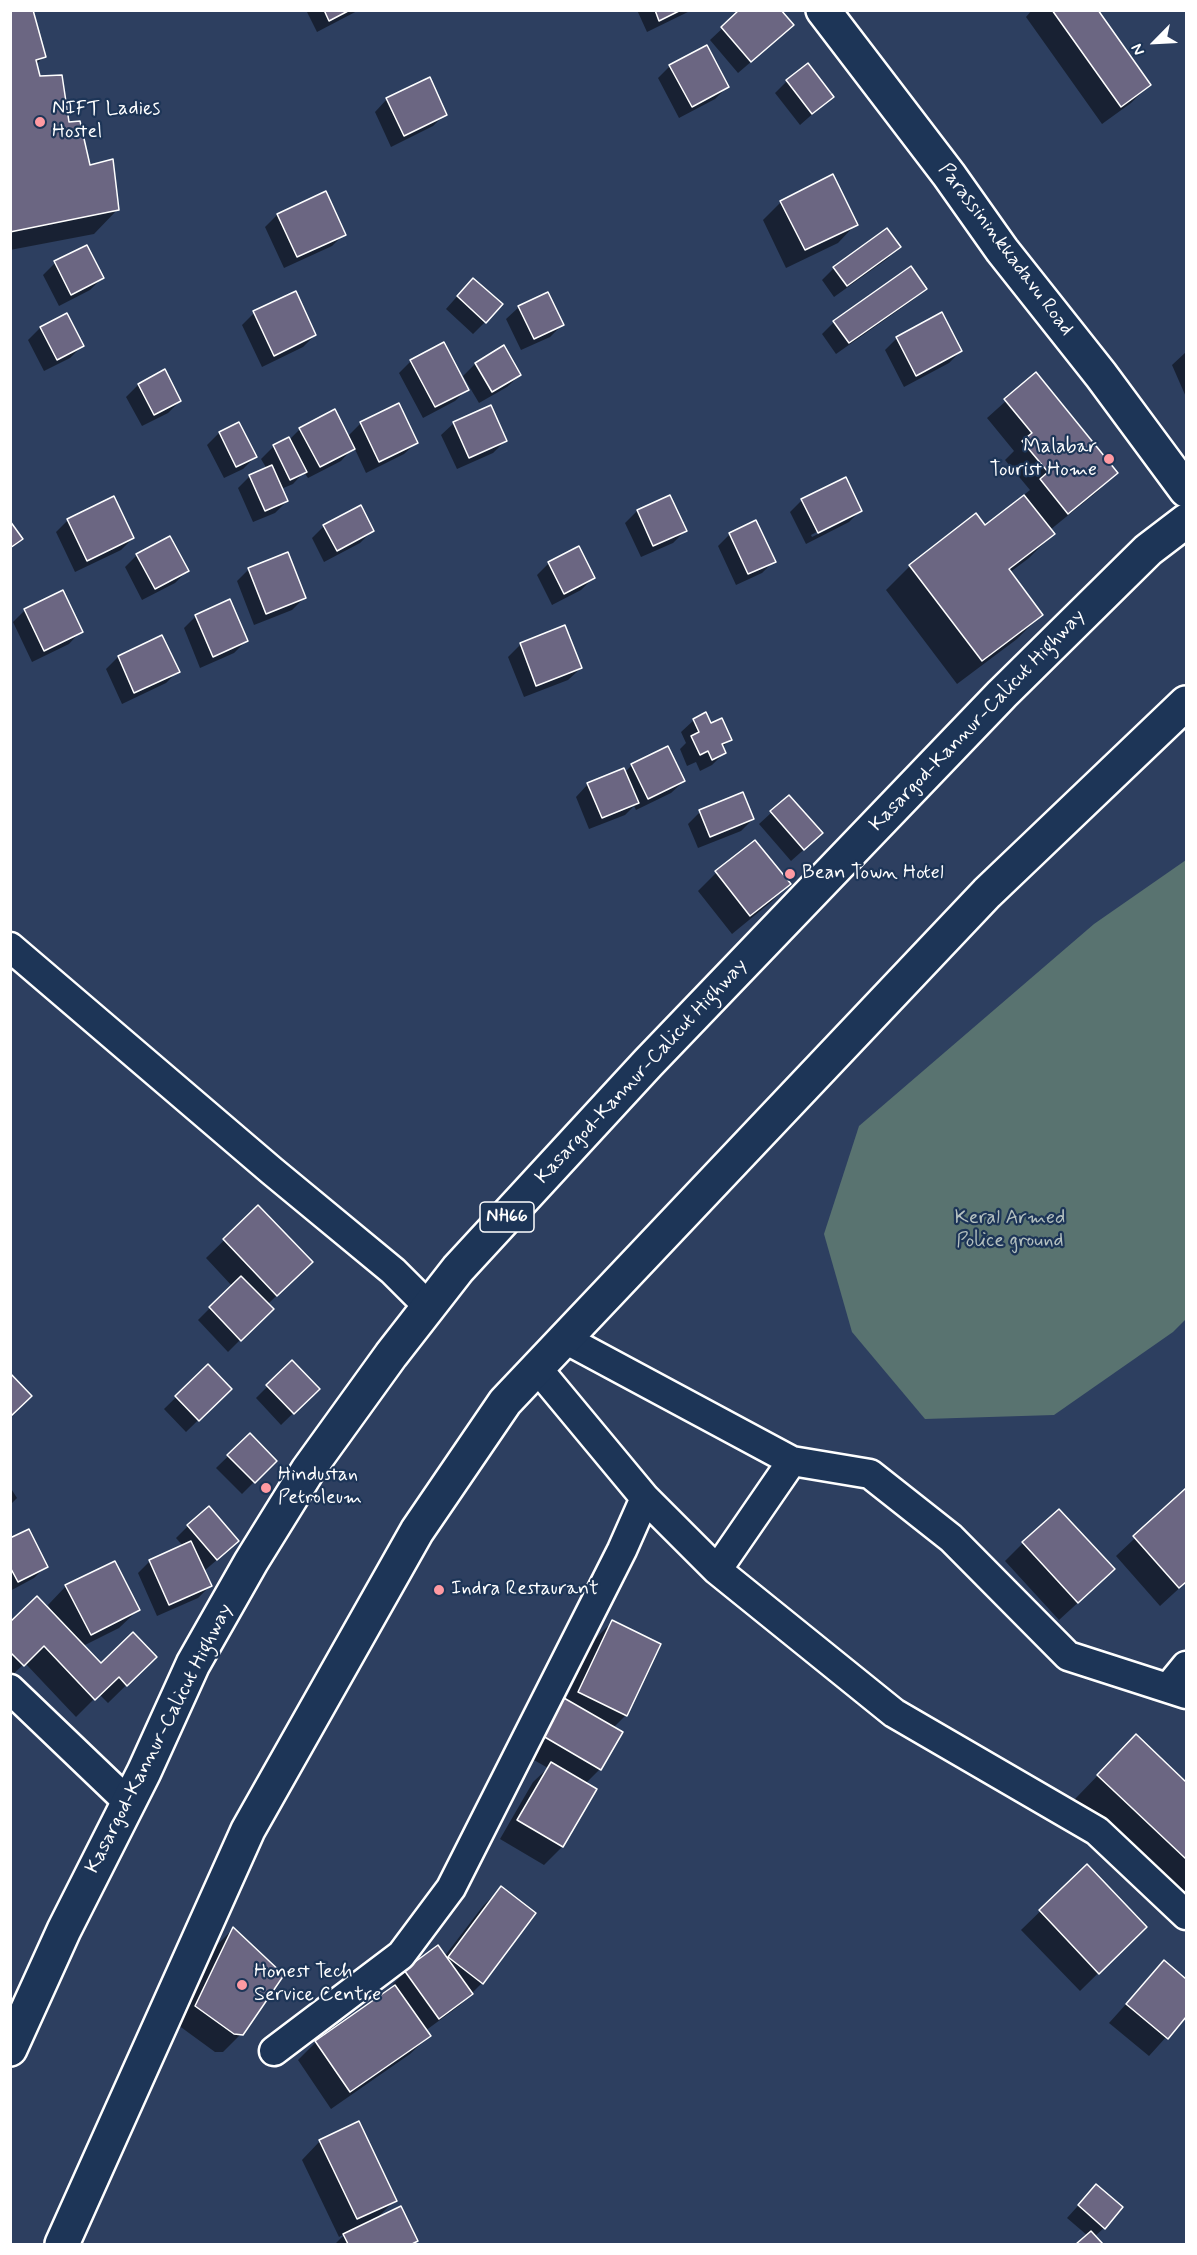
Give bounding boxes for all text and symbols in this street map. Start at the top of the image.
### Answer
north arrow [1125,12,1185,72]
text: N [1126,40,1150,59]
place label: NIFT Ladies Hostel [52,98,160,145]
marker: NIFT Ladies Hostel [33,115,47,129]
street label: Parassininkkadavu Road [932,159,1078,341]
place label: Malabar Tourist Home [990,436,1097,483]
marker: Malabar Tourist Home [1102,452,1116,466]
street label: Kasargod-Kannur-Calicut Highway [865,605,1091,837]
place label: Bean Town Hotel [802,862,944,886]
marker: Bean Town Hotel [783,867,797,881]
street label: Kasargod-Kannur-Calicut Highway [531,954,753,1190]
road number: NH66 [480,1202,534,1232]
park label: Keral Armed Police ground [955,1207,1065,1254]
place label: Hindustan Petroleum [278,1464,362,1511]
marker: Hindustan Petroleum [259,1481,273,1495]
place label: Indra Restaurant [451,1578,599,1602]
marker: Indra Restaurant [432,1583,446,1597]
street label: Kasargod-Kannur-Calicut Highway [81,1600,239,1878]
place label: Honest Tech Service Centre [254,1961,381,2008]
marker: Honest Tech Service Centre [235,1978,249,1992]

